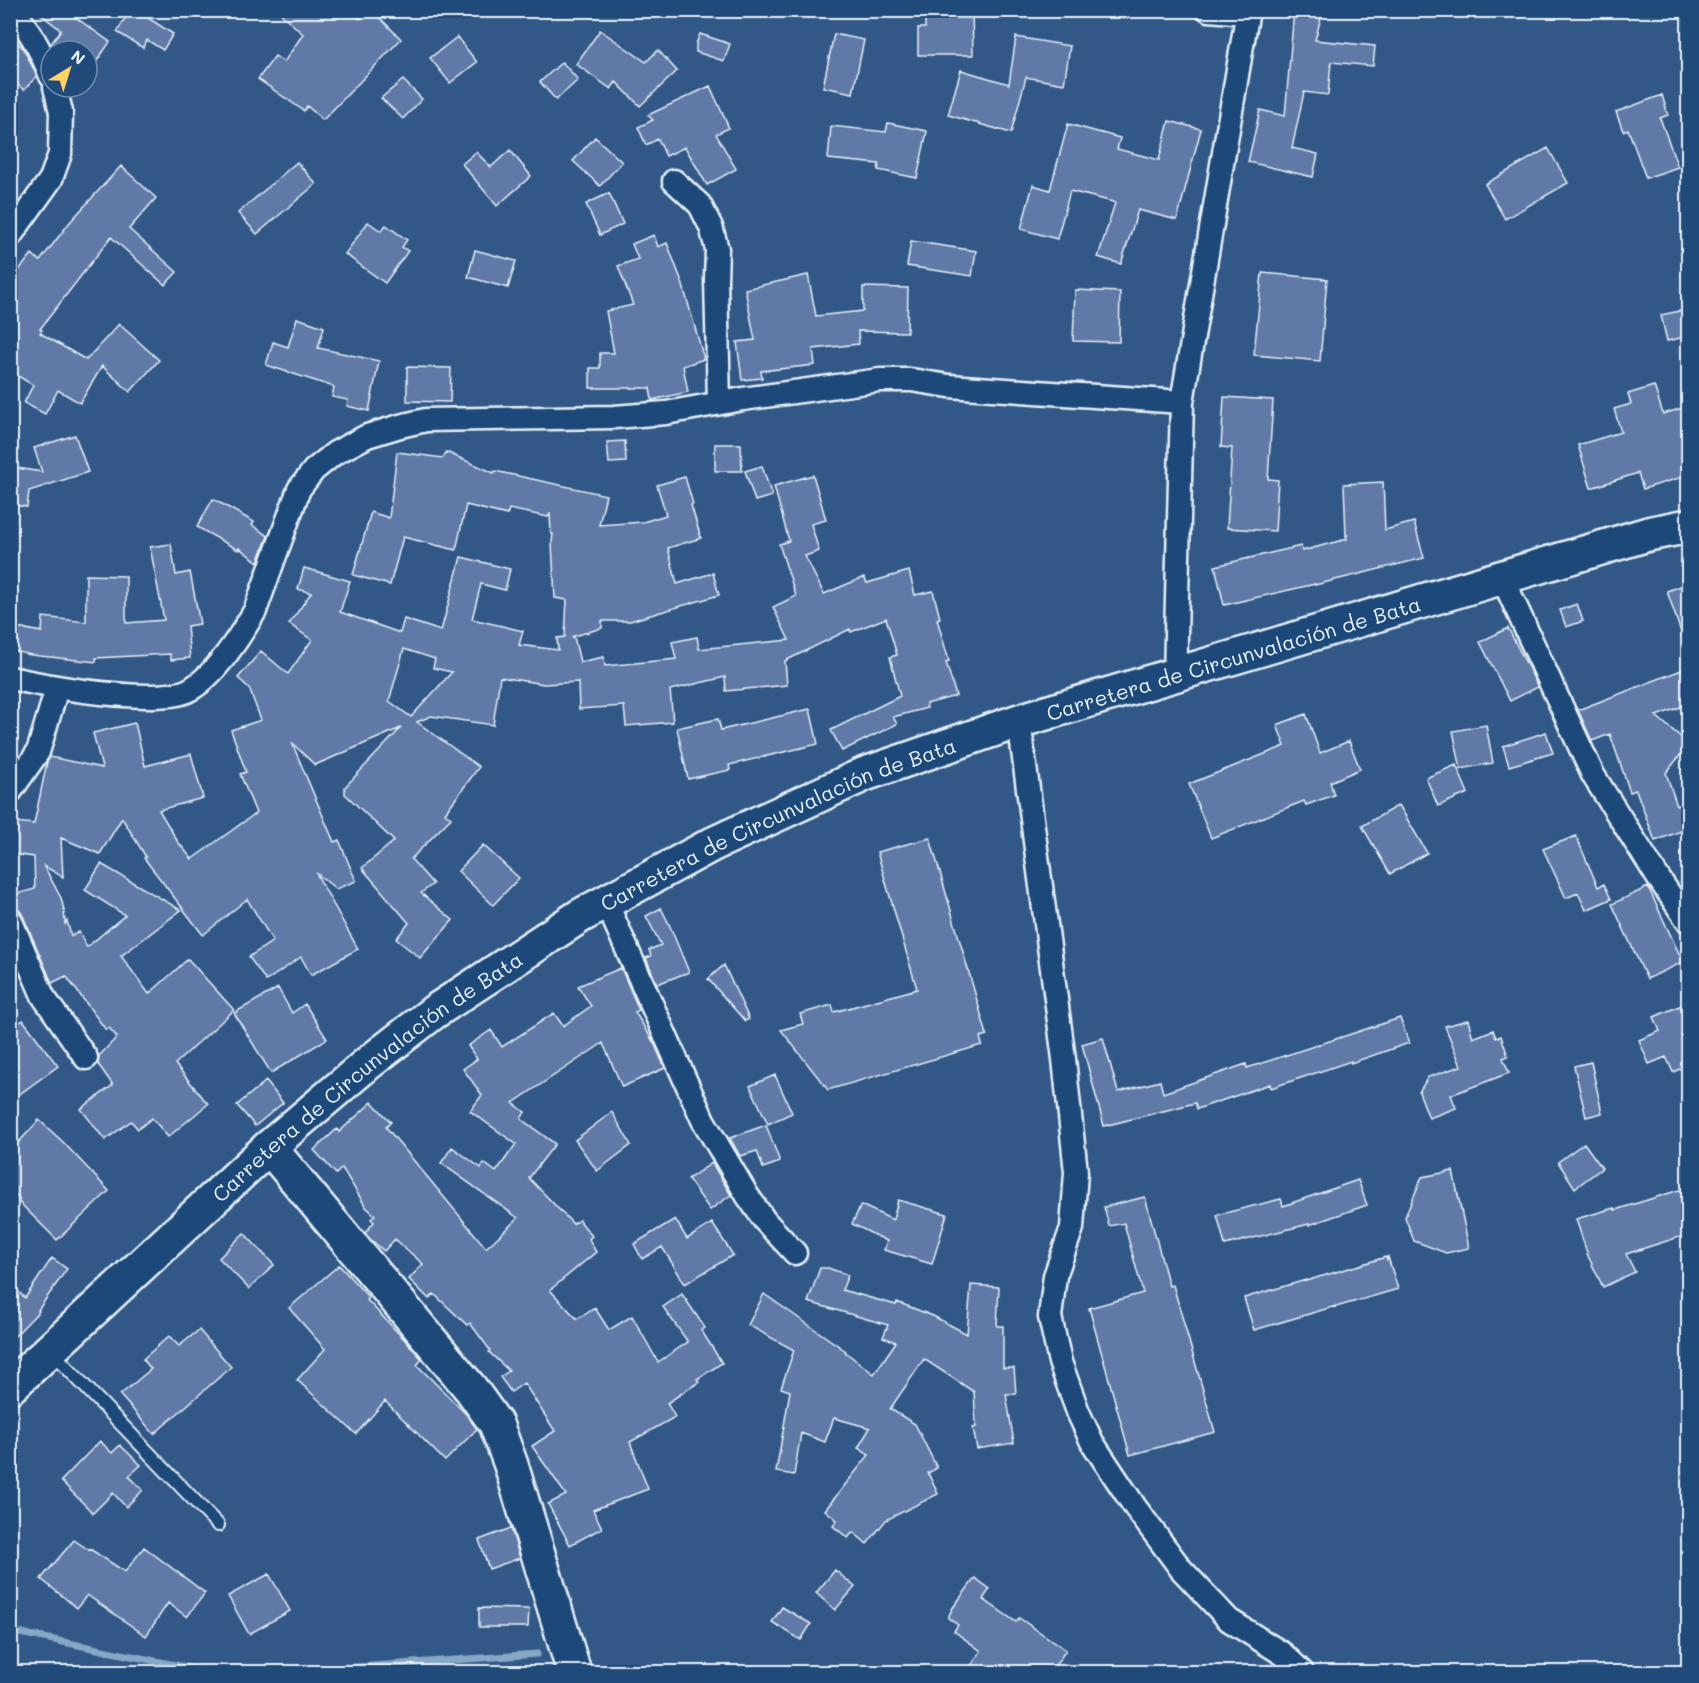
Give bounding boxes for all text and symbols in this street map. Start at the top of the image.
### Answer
north arrow [39,39,99,99]
text: N [67,45,90,69]
street label: Carretera de Circunvalación de Bata [1043,589,1424,726]
street label: Carretera de Circunvalación de Bata [595,730,959,916]
street label: Carretera de Circunvalación de Bata [206,945,527,1207]

